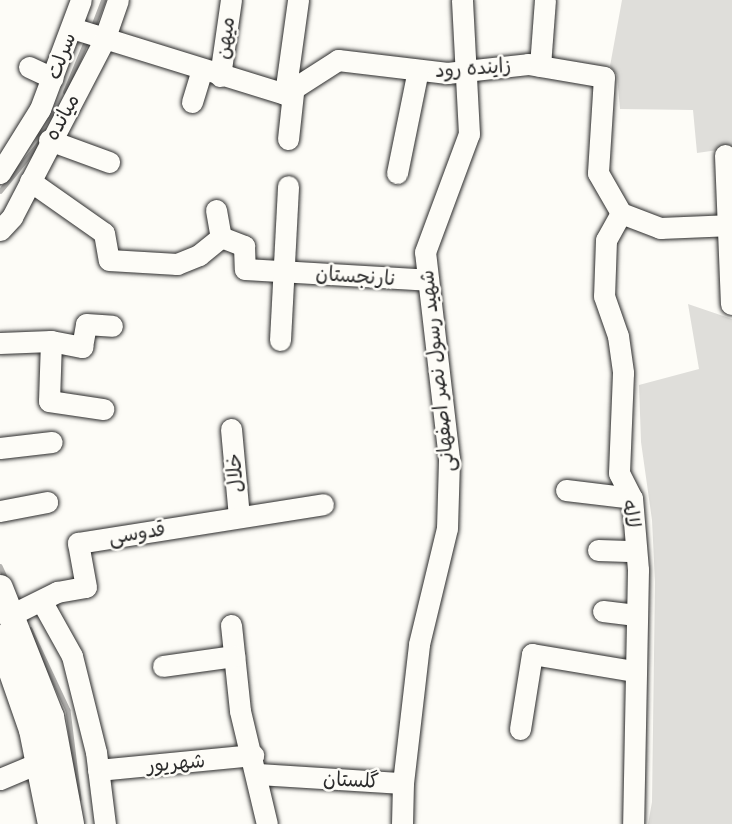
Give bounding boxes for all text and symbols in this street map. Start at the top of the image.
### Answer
street label: میهن [210,15,240,61]
street label: سرلت [41,29,81,83]
street label: زاینده رود [434,53,512,83]
street label: میانده [40,90,84,144]
street label: نارنجستان [315,261,397,291]
street label: شهید رسول نصر اصفهانی [414,269,460,473]
street label: خلال [221,452,249,494]
street label: لاله [617,498,645,530]
street label: قدوسی [107,517,167,549]
street label: شهریور [146,749,206,777]
street label: گلستان [322,767,380,793]

